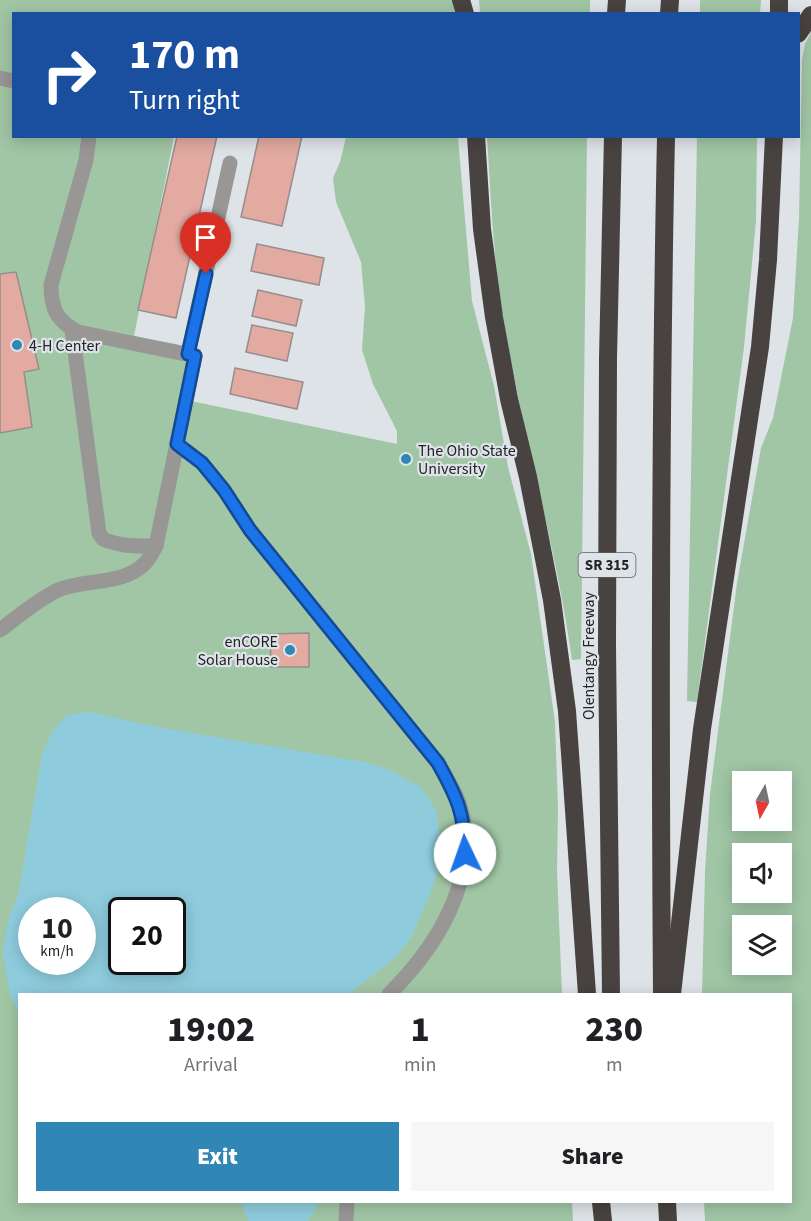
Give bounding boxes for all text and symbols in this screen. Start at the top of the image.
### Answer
text: 170 m [129,25,240,85]
icon: right [30,36,108,114]
text: Turn right [129,81,240,120]
pin [180,212,231,274]
icon: arrive [189,221,222,254]
place label: 4-H Center [29,335,101,357]
marker: 4-H Center [10,338,24,352]
place label: The Ohio State University [418,440,516,480]
marker: The Ohio State University [399,452,413,466]
road number: SR 315 [578,553,636,577]
street label: Olentangy Freeway [578,591,600,720]
place label: enCORE Solar House [197,631,278,671]
marker: enCORE Solar House [283,643,297,657]
north arrow [732,771,792,831]
map controls [732,771,792,975]
position arrow [433,822,497,886]
button: sound [732,843,792,903]
speed limit sign: 20 [108,897,186,975]
text: 10 [41,907,73,950]
button: layers [732,915,792,975]
text: km/h [40,941,74,962]
text: 19:02 [167,1004,255,1055]
text: 1 [411,1004,430,1055]
text: 230 [585,1004,643,1055]
text: Arrival [184,1051,238,1079]
text: min [404,1051,436,1079]
text: m [606,1051,622,1079]
button: Exit [36,1122,399,1191]
button: Share [411,1122,774,1191]

